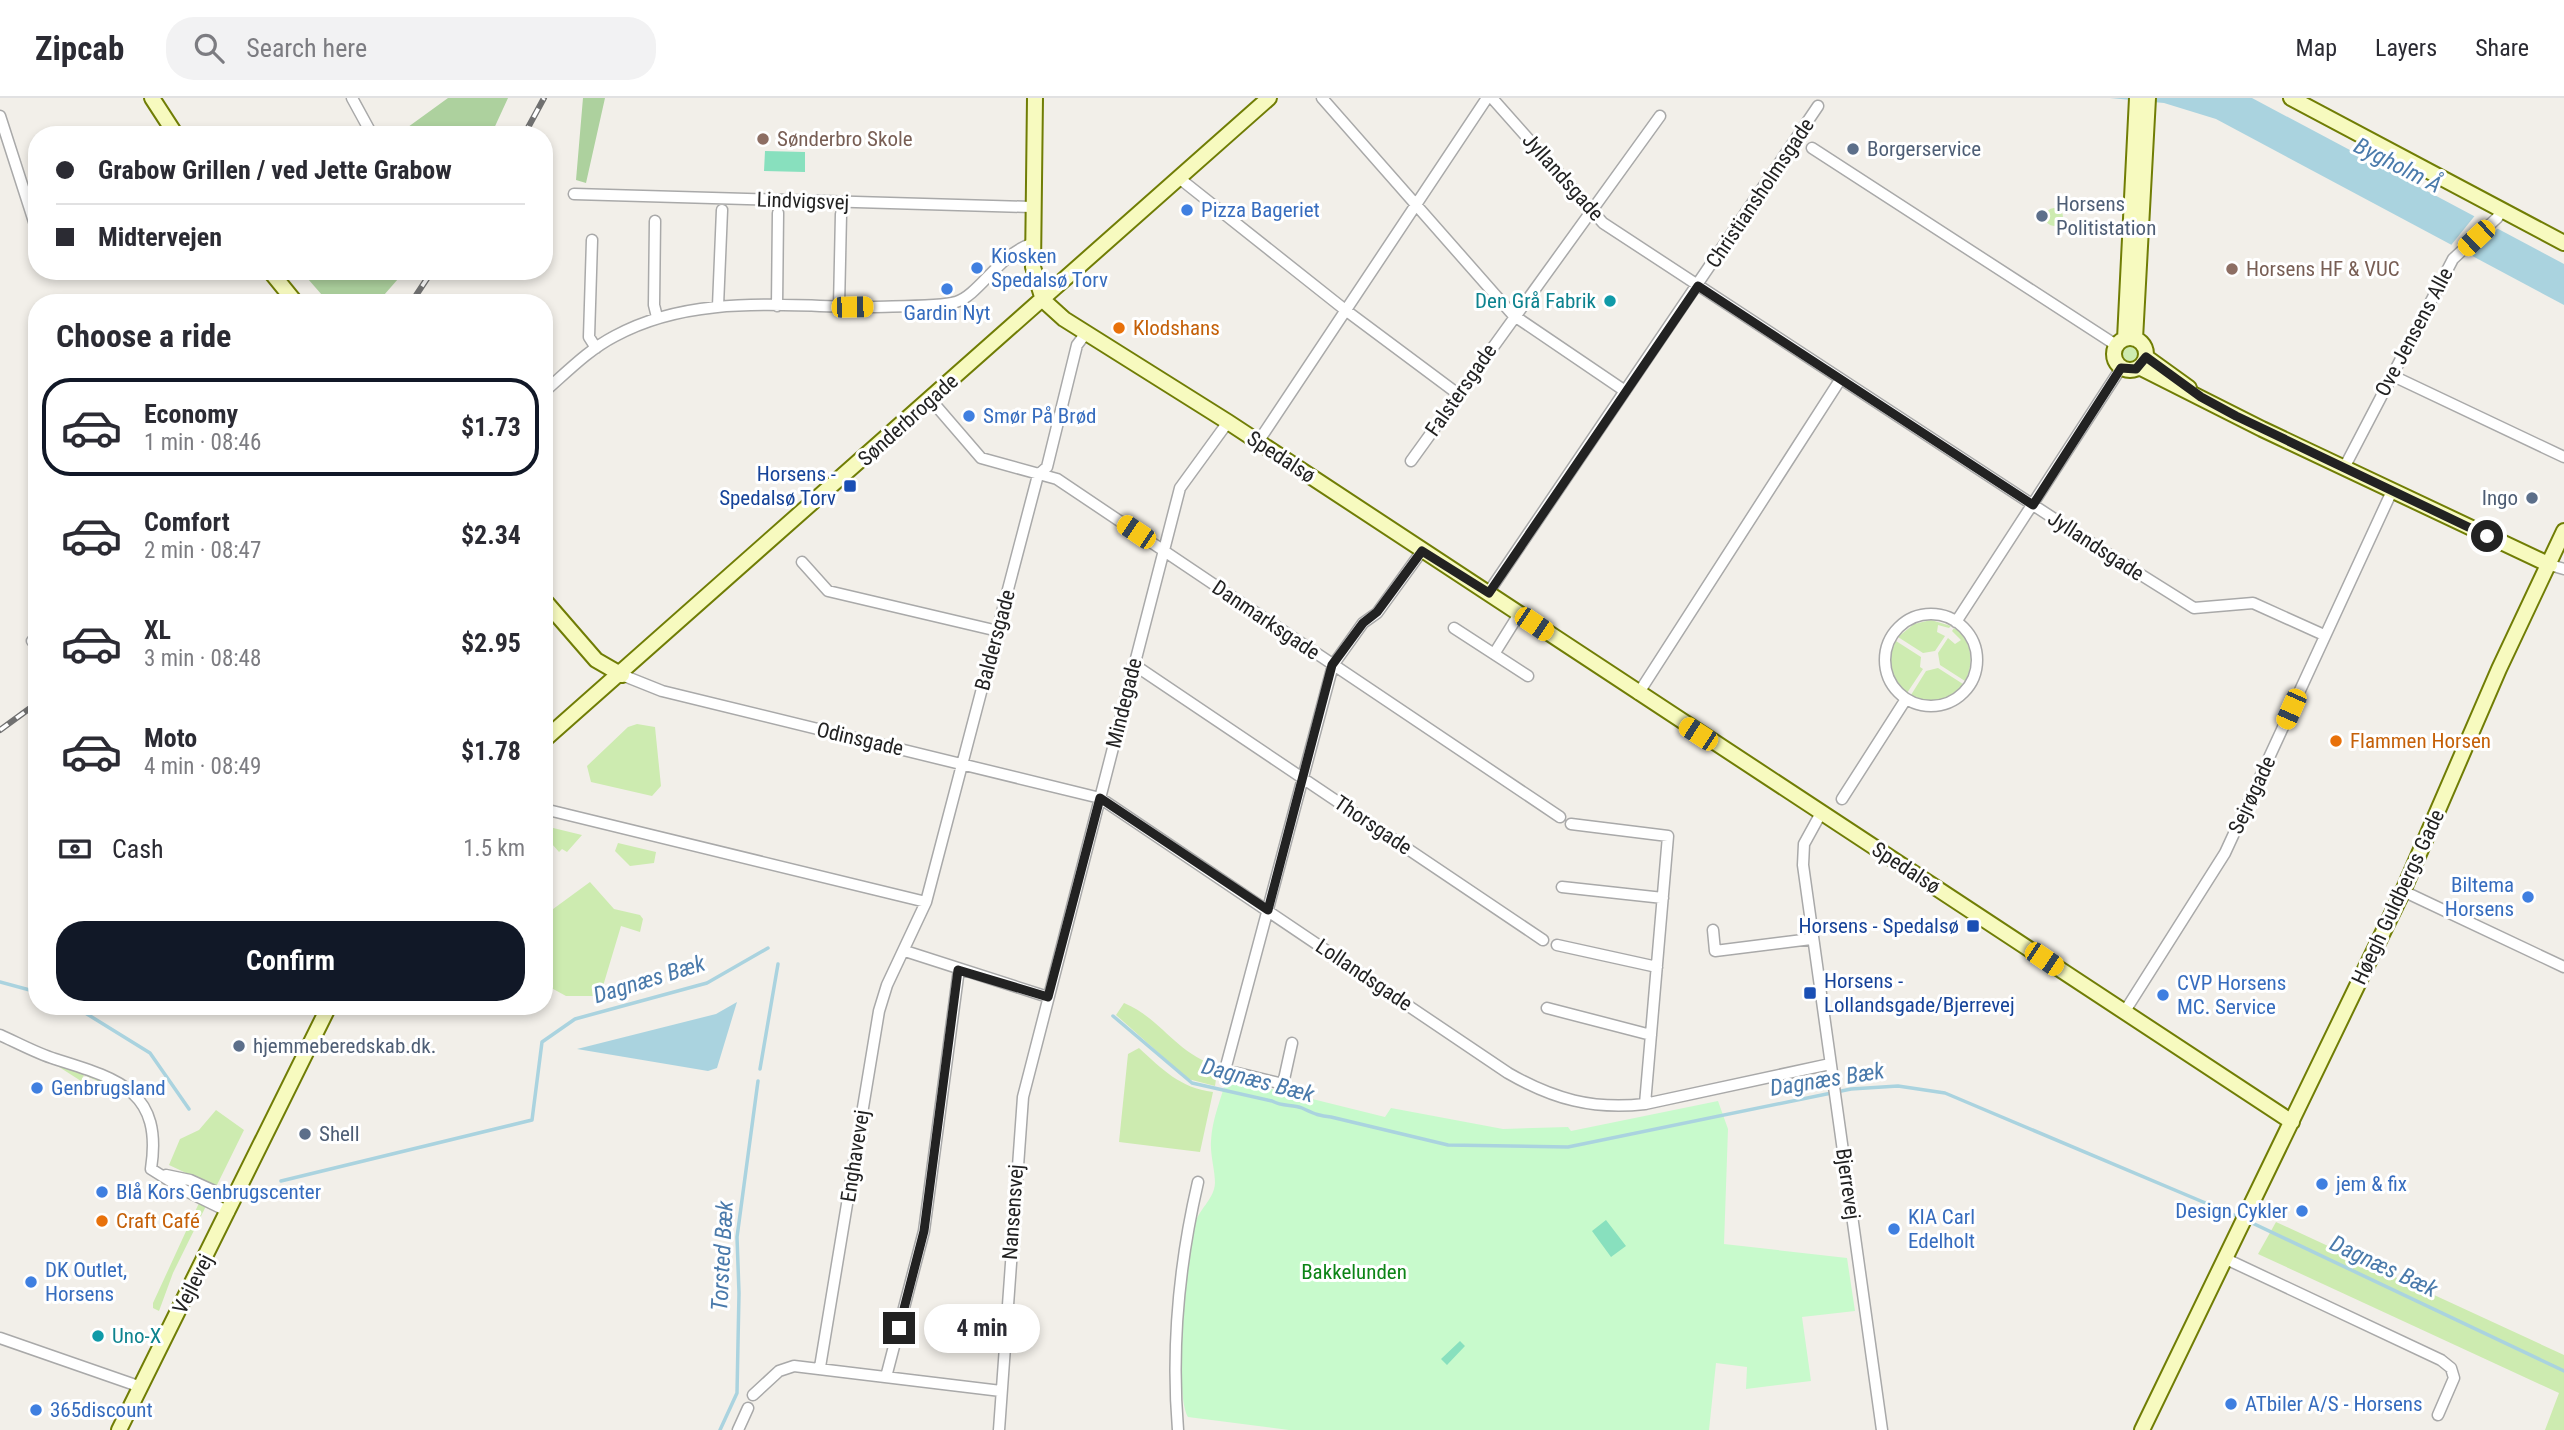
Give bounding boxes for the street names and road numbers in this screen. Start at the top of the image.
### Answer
street label: Christiansholmsgade [1701,114,1819,272]
street label: Jyllandsgade [1517,128,1609,226]
street label: Lindvigsvej [756,187,850,215]
street label: Ove Jensens Alle [2370,264,2458,400]
street label: Falstersgade [1421,339,1502,441]
street label: Sønderbrogade [853,369,963,471]
street label: Spedalsø [1242,426,1320,488]
street label: Jyllandsgade [2044,506,2149,586]
street label: Danmarksgade [1208,575,1324,665]
street label: Baldersgade [970,587,1020,693]
street label: Mindegade [1101,655,1147,750]
street label: Odinsgade [814,717,906,761]
street label: Sejrøgade [2224,752,2280,838]
street label: Thorsgade [1330,790,1416,860]
street label: Høegh Guldbergs Gade [2347,806,2449,988]
street label: Spedalsø [1867,837,1945,899]
street label: Lollandsgade [1311,934,1417,1016]
street label: Enghavevej [836,1108,874,1204]
street label: Bjerrevej [1831,1147,1865,1221]
street label: Nansensvej [998,1163,1028,1261]
street label: Vejlevej [168,1250,218,1318]

